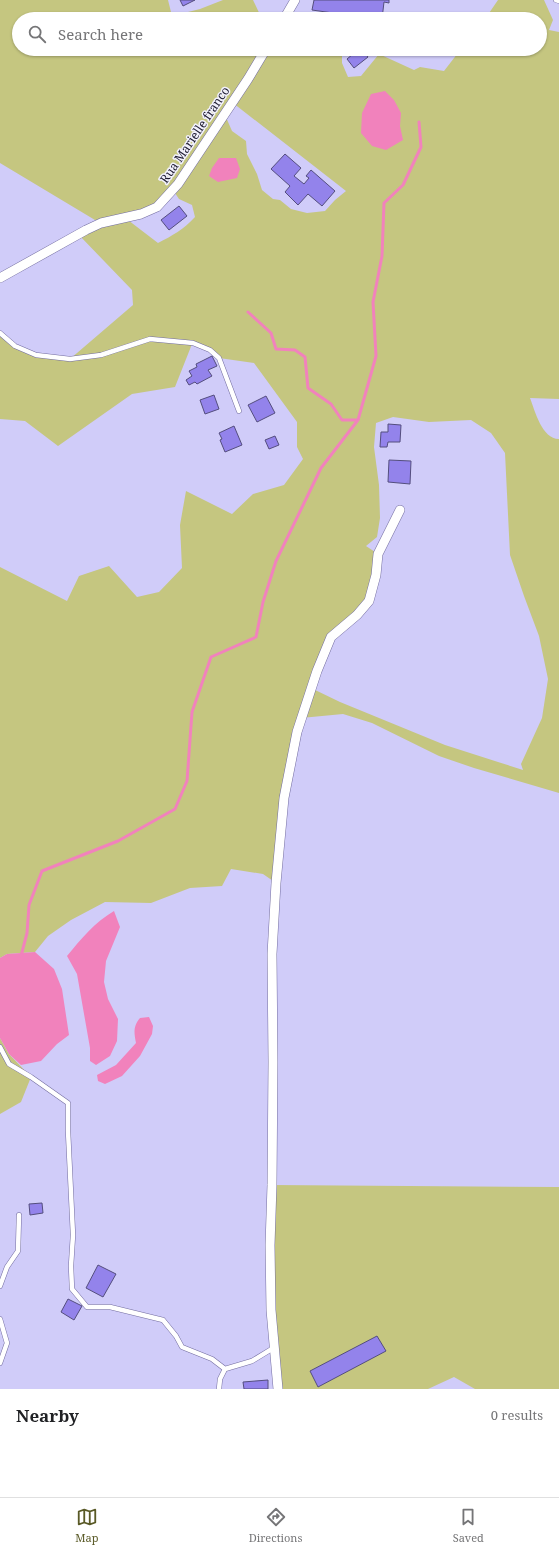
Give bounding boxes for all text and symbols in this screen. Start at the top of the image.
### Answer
search box [12,12,547,56]
icon: search [26,23,48,45]
text: Search here [58,24,143,44]
street label: Rua Marielle franco [156,83,233,186]
text: Nearby [16,1404,79,1427]
text: 0 results [491,1406,543,1424]
tab: Map [75,1506,98,1545]
tab: Directions [249,1506,302,1545]
tab: Saved [453,1506,484,1545]

